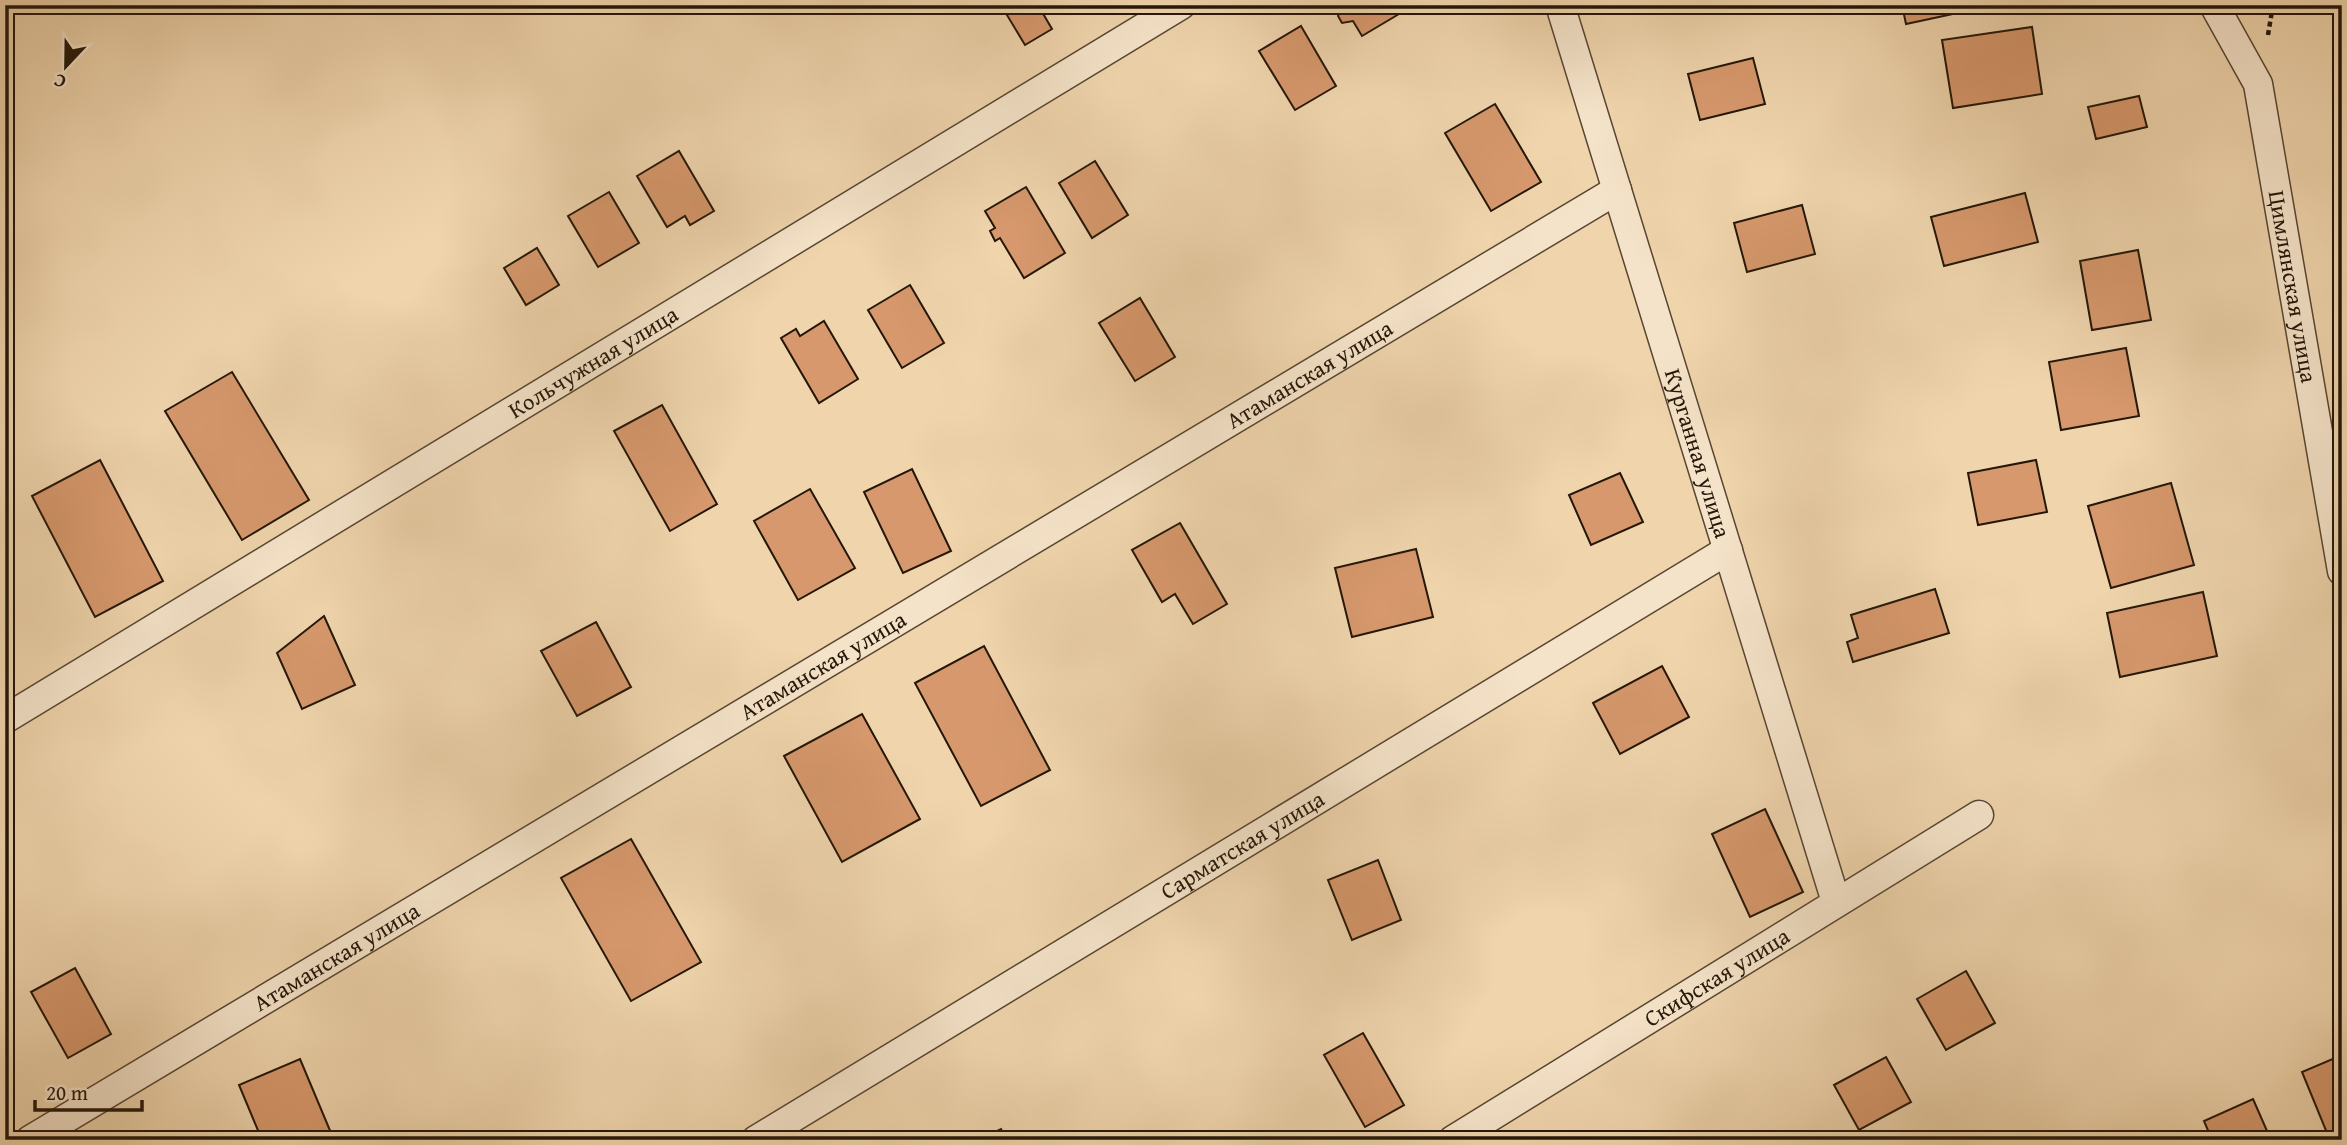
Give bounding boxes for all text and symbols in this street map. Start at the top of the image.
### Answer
north arrow [32,32,102,102]
text: С [49,67,70,97]
street label: Цимлянская улица [2261,188,2326,385]
street label: Кольчужная улица [502,297,684,426]
street label: Атаманская улица [1220,311,1399,436]
street label: Курганная улица [1657,364,1740,542]
street label: Атаманская улица [733,602,912,728]
street label: Сарматская улица [1154,782,1330,907]
street label: Атаманская улица [247,894,426,1019]
street label: Скифская улица [1637,919,1796,1034]
scale bar [35,1068,142,1112]
text: 20 m [46,1077,88,1108]

